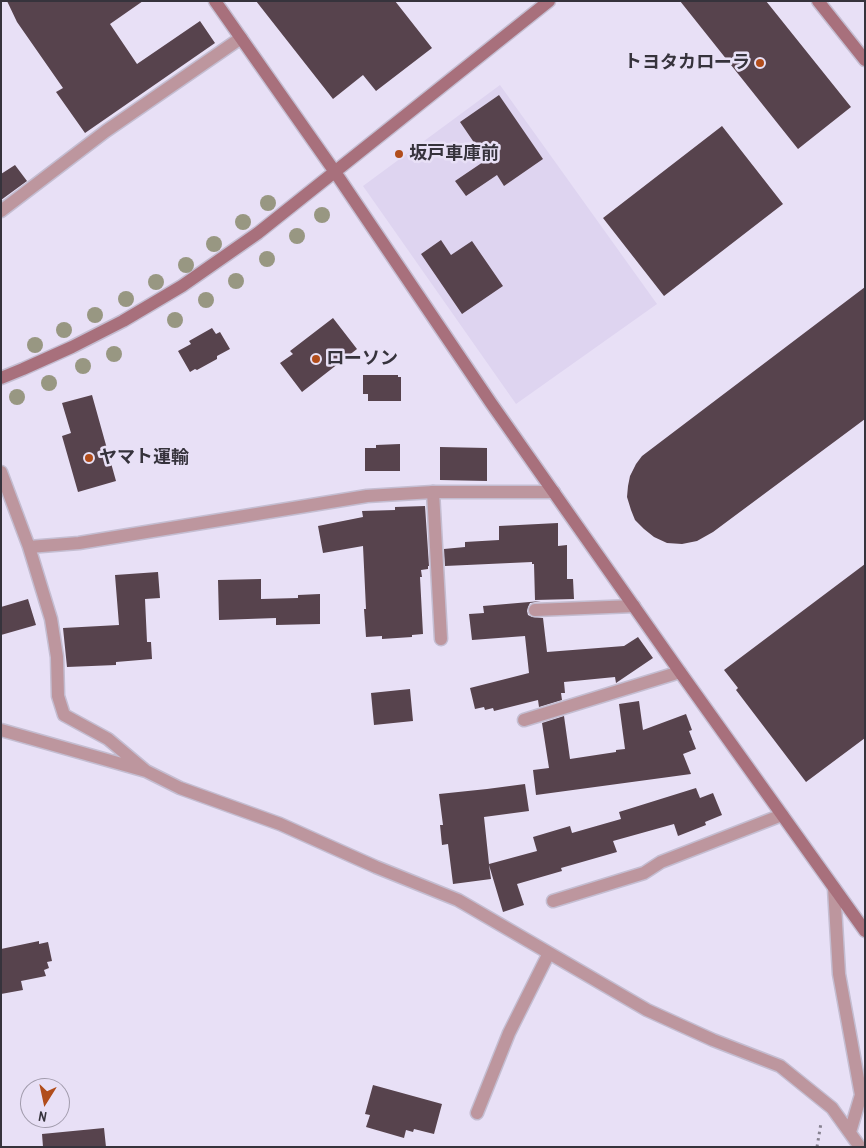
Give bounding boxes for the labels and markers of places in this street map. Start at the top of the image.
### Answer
place label: トヨタカローラ [624,52,750,74]
marker: トヨタカローラ [754,57,766,69]
place label: 坂戸車庫前 [409,143,499,165]
marker: 坂戸車庫前 [393,148,405,160]
place label: ローソン [326,348,398,370]
marker: ローソン [310,353,322,365]
place label: ヤマト運輸 [99,447,189,469]
marker: ヤマト運輸 [83,452,95,464]

